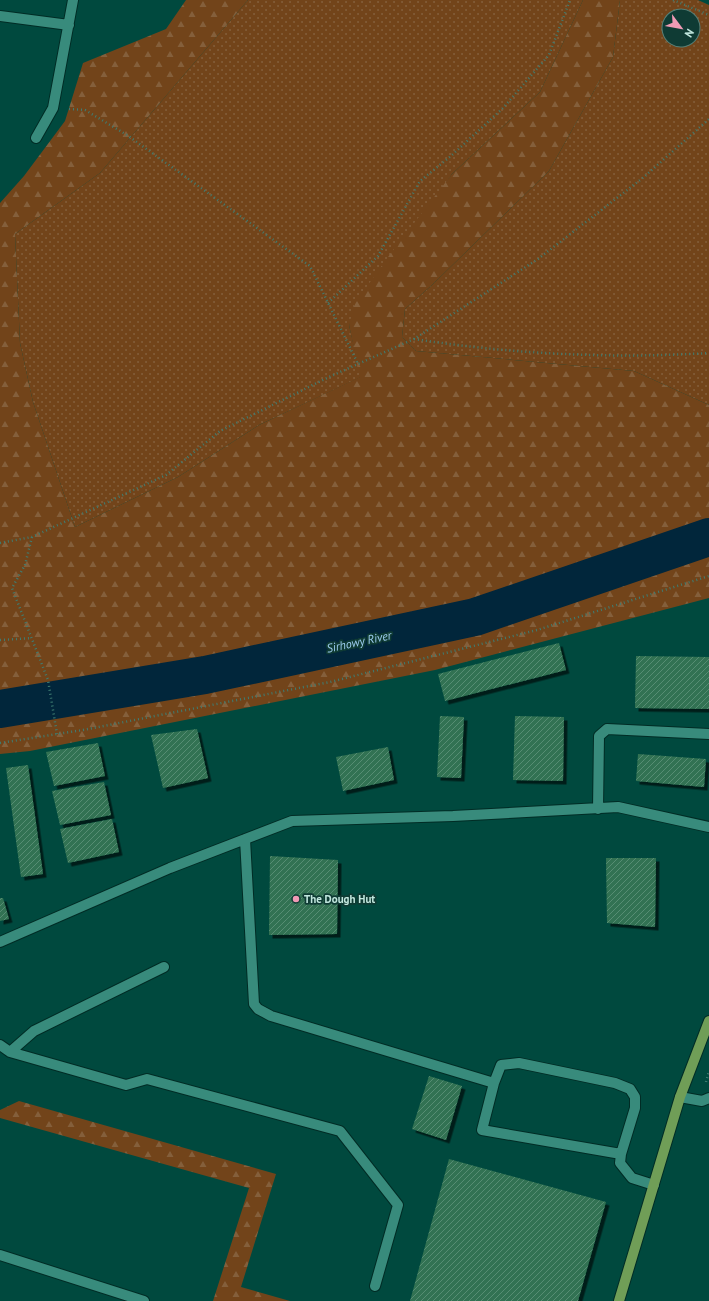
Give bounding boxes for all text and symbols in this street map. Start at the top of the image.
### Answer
north arrow [661,8,701,48]
text: N [682,27,697,40]
water label: Sirhowy River [325,627,394,656]
place label: The Dough Hut [304,892,375,906]
marker: The Dough Hut [291,894,301,904]

